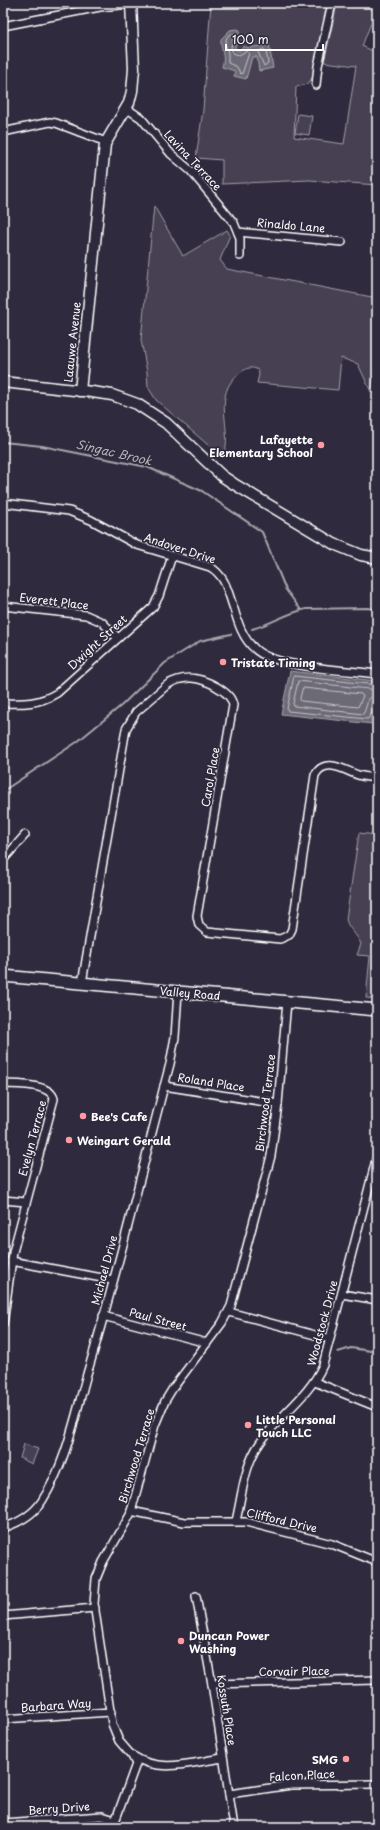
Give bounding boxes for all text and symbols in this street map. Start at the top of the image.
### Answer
scale bar [226,26,323,52]
text: 100 m [232,30,269,48]
street label: Lavina Terrace [160,126,226,194]
street label: Rinaldo Lane [256,214,326,236]
street label: Laauwe Avenue [59,301,85,383]
place label: Lafayette Elementary School [209,431,313,461]
water label: Singac Brook [74,435,155,470]
marker: Lafayette Elementary School [316,440,326,450]
street label: Andover Drive [142,528,218,568]
street label: Everett Place [18,588,90,614]
street label: Dwight Street [63,610,131,673]
place label: Tristate Timing [231,654,316,671]
marker: Tristate Timing [218,657,228,667]
street label: Carol Place [196,746,224,808]
street label: Valley Road [159,982,221,1004]
street label: Birchwood Terrace [251,1053,279,1153]
street label: Roland Place [176,1068,246,1096]
street label: Evelyn Terrace [14,1098,50,1178]
place label: Bee's Cafe [91,1108,147,1125]
marker: Bee's Cafe [78,1111,88,1121]
place label: Weingart Gerald [77,1132,171,1149]
marker: Weingart Gerald [64,1135,74,1145]
street label: Michael Drive [87,1233,122,1307]
street label: Woodstock Drive [302,1278,342,1368]
street label: Paul Street [127,1303,189,1335]
street label: Birchwood Terrace [113,1406,159,1506]
place label: Little Personal Touch LLC [256,1411,336,1441]
marker: Little Personal Touch LLC [243,1420,253,1430]
street label: Clifford Drive [245,1504,319,1536]
place label: Duncan Power Washing [189,1627,270,1657]
marker: Duncan Power Washing [176,1636,186,1646]
street label: Corvair Place [258,1662,330,1680]
street label: Kossuth Place [213,1673,241,1747]
street label: Barbara Way [20,1694,92,1716]
place label: SMG [312,1751,338,1768]
marker: SMG [341,1754,351,1764]
street label: Falcon Place [269,1765,335,1785]
street label: Berry Drive [28,1797,90,1819]

